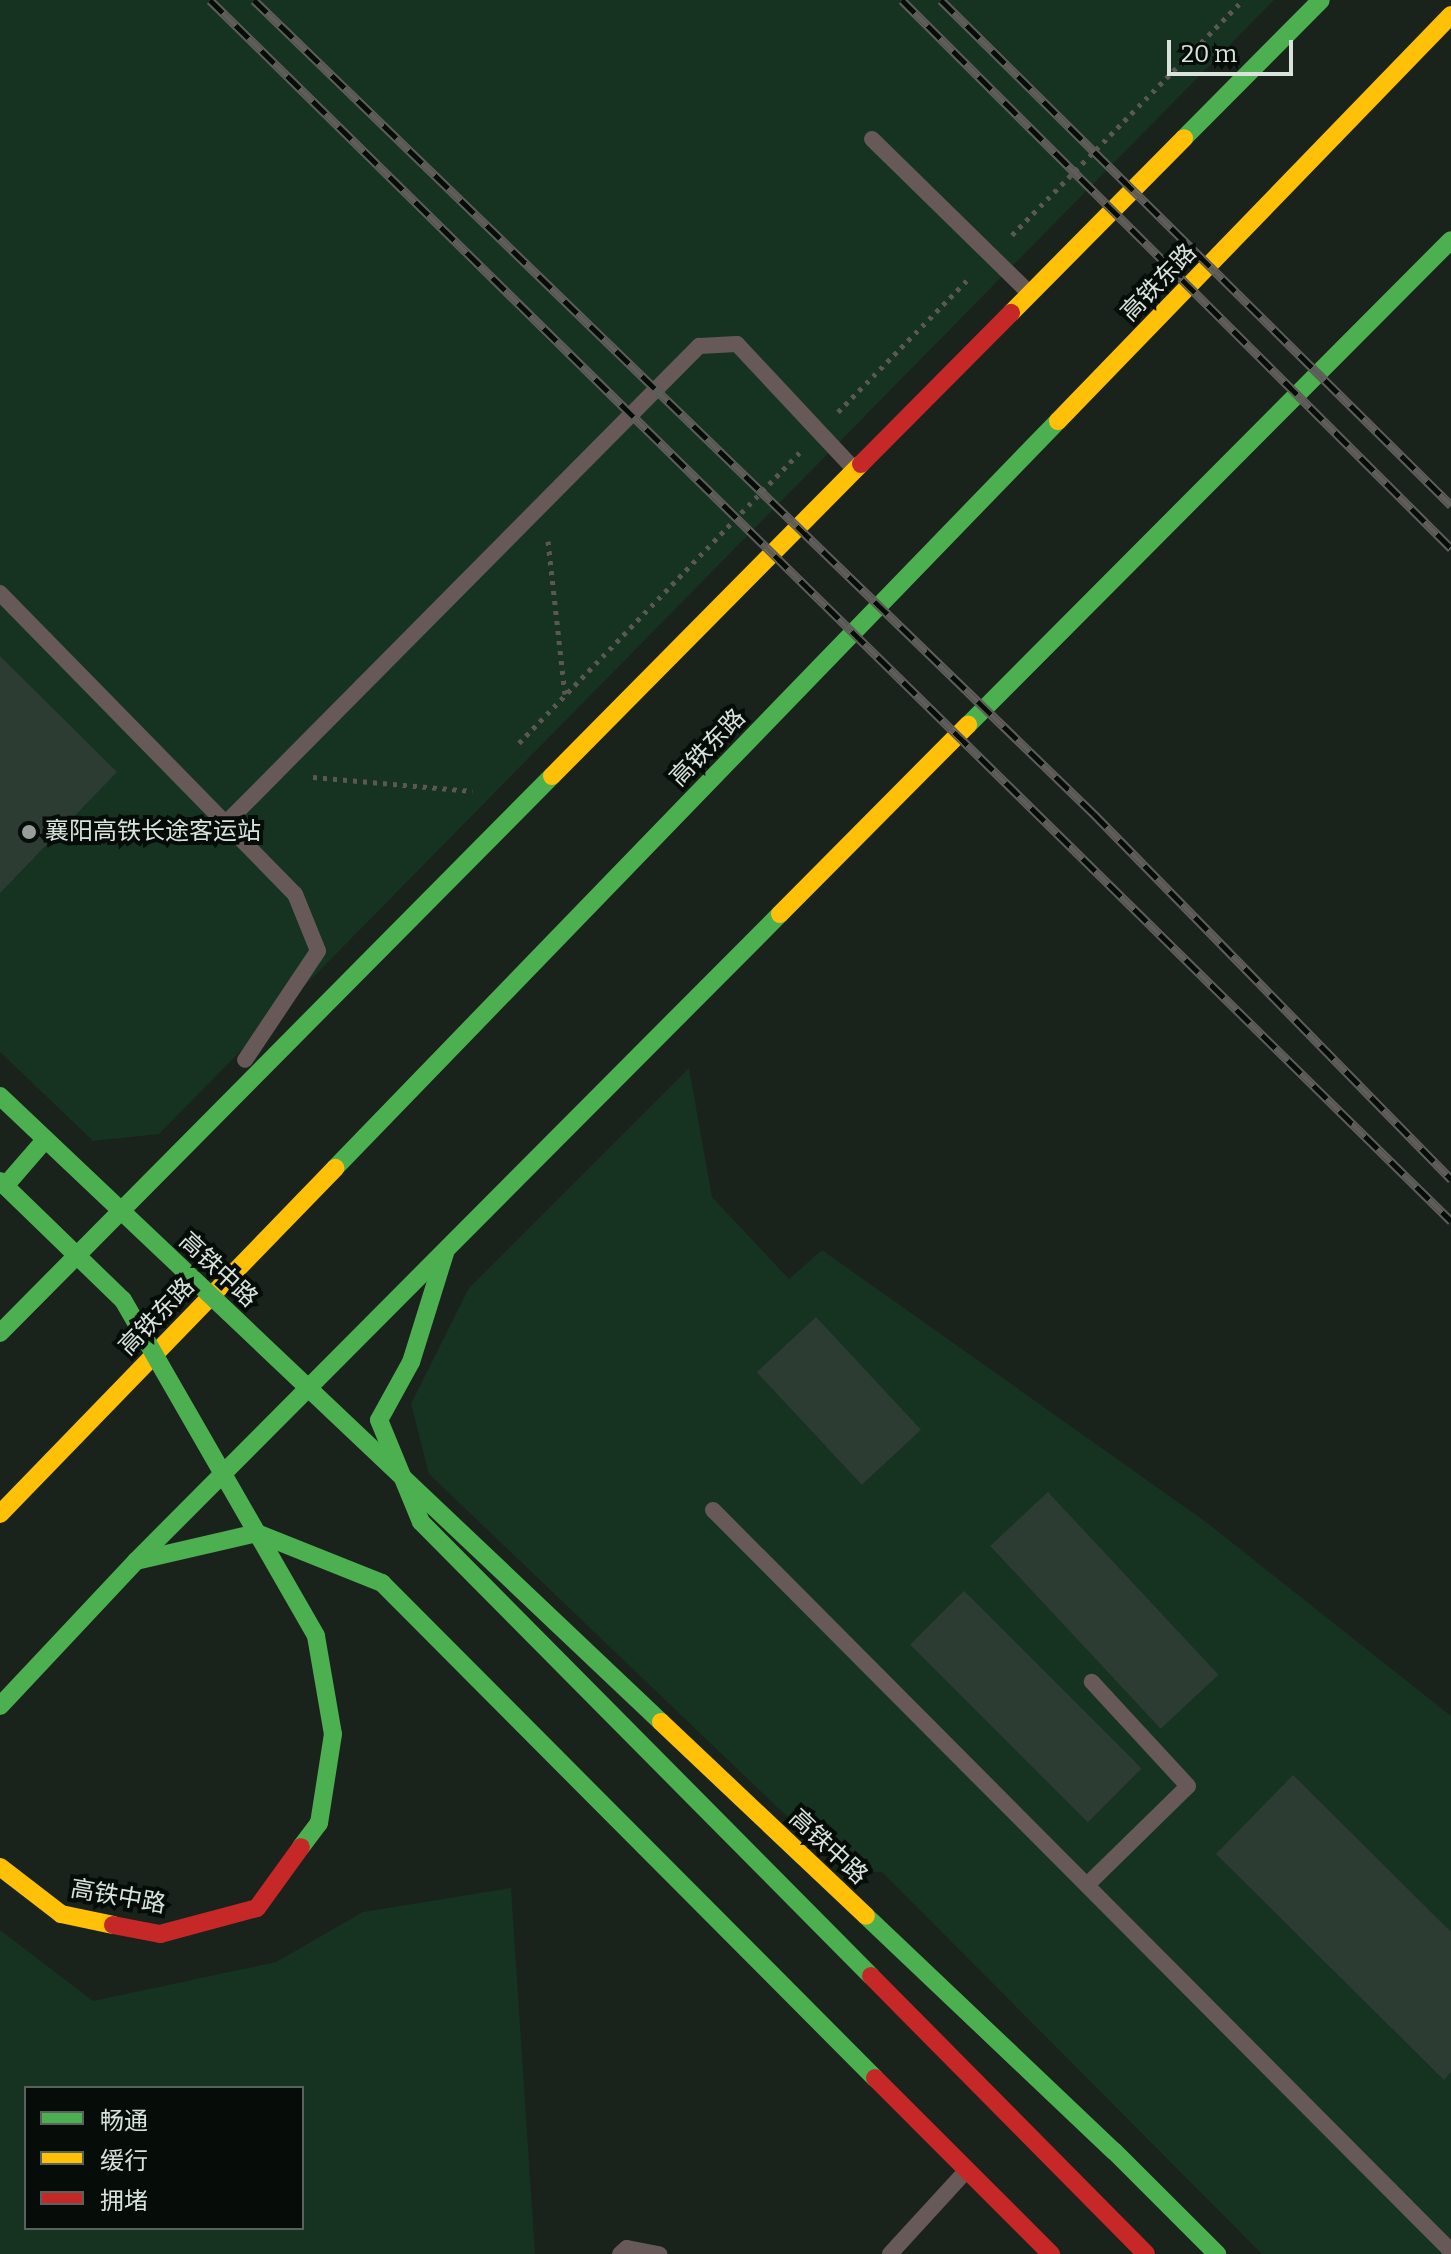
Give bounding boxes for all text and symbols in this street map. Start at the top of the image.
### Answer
scale bar [1171,24,1297,74]
text: 20 m [1181,40,1237,68]
street label: 高铁东路 [1115,238,1203,328]
street label: 高铁东路 [664,703,752,793]
place label: 襄阳高铁长途客运站 [45,818,261,846]
marker: 襄阳高铁长途客运站 [20,823,38,841]
street label: 高铁中路 [173,1227,263,1313]
street label: 高铁东路 [113,1272,201,1362]
street label: 高铁中路 [783,1804,873,1890]
street label: 高铁中路 [68,1874,168,1920]
legend [24,2086,304,2230]
text: 畅通 [100,2107,148,2135]
text: 缓行 [100,2147,148,2175]
text: 拥堵 [100,2187,148,2215]

